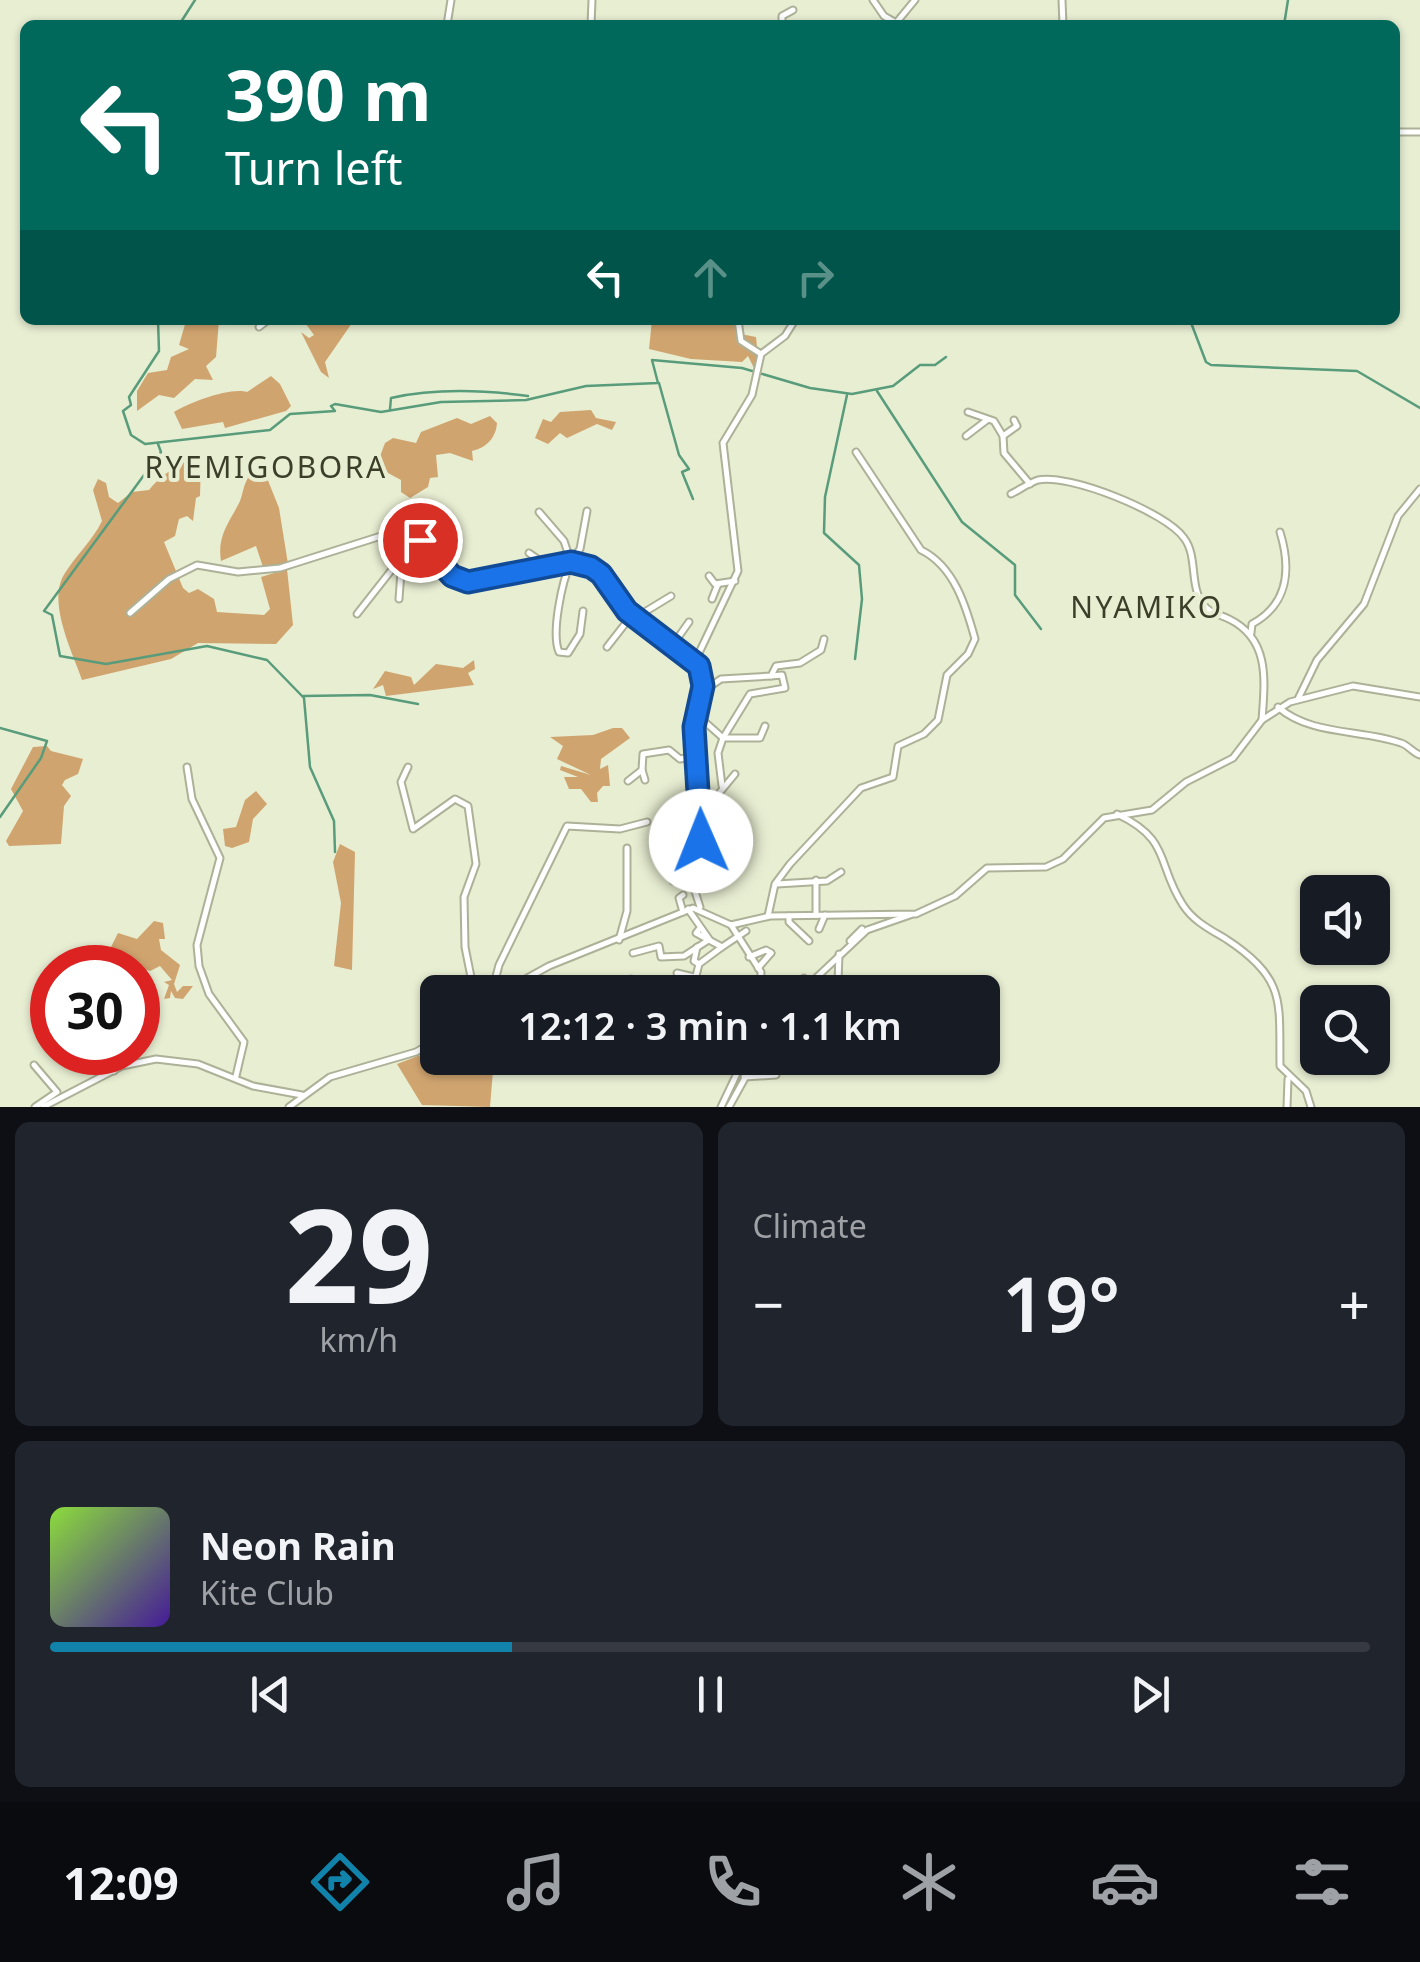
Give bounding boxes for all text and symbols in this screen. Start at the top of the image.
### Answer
text: 390 m [225,46,432,142]
icon: left [60,60,190,190]
text: Turn left [225,137,402,198]
icon: left [578,250,633,305]
icon: ahead [683,250,738,305]
icon: right [788,250,843,305]
district label: RYEMIGOBORA [144,446,388,487]
pin [378,498,463,583]
icon: arrive [393,513,448,568]
district label: NYAMIKO [1070,586,1224,627]
position arrow [649,789,753,893]
map controls [1300,875,1390,1075]
button: sound [1300,875,1390,965]
speed limit sign: 30 [30,945,160,1075]
button: search [1300,985,1390,1075]
text: 12:12 · 3 min · 1.1 km [518,999,902,1051]
text: 29 [284,1164,433,1341]
text: Climate [753,1204,867,1247]
text: 19° [1002,1252,1120,1354]
text: − [753,1266,784,1341]
text: + [1339,1266,1370,1341]
text: km/h [319,1318,398,1361]
text: Neon Rain [200,1519,396,1571]
text: Kite Club [200,1571,334,1614]
icon: previous [243,1667,298,1722]
icon: pause [683,1667,738,1722]
icon: next [1123,1667,1178,1722]
icon: directions [305,1847,375,1917]
icon: music [501,1847,571,1917]
icon: phone [698,1847,768,1917]
icon: climate [894,1847,964,1917]
icon: car [1090,1847,1160,1917]
icon: filters [1287,1847,1357,1917]
text: 12:09 [63,1852,179,1913]

